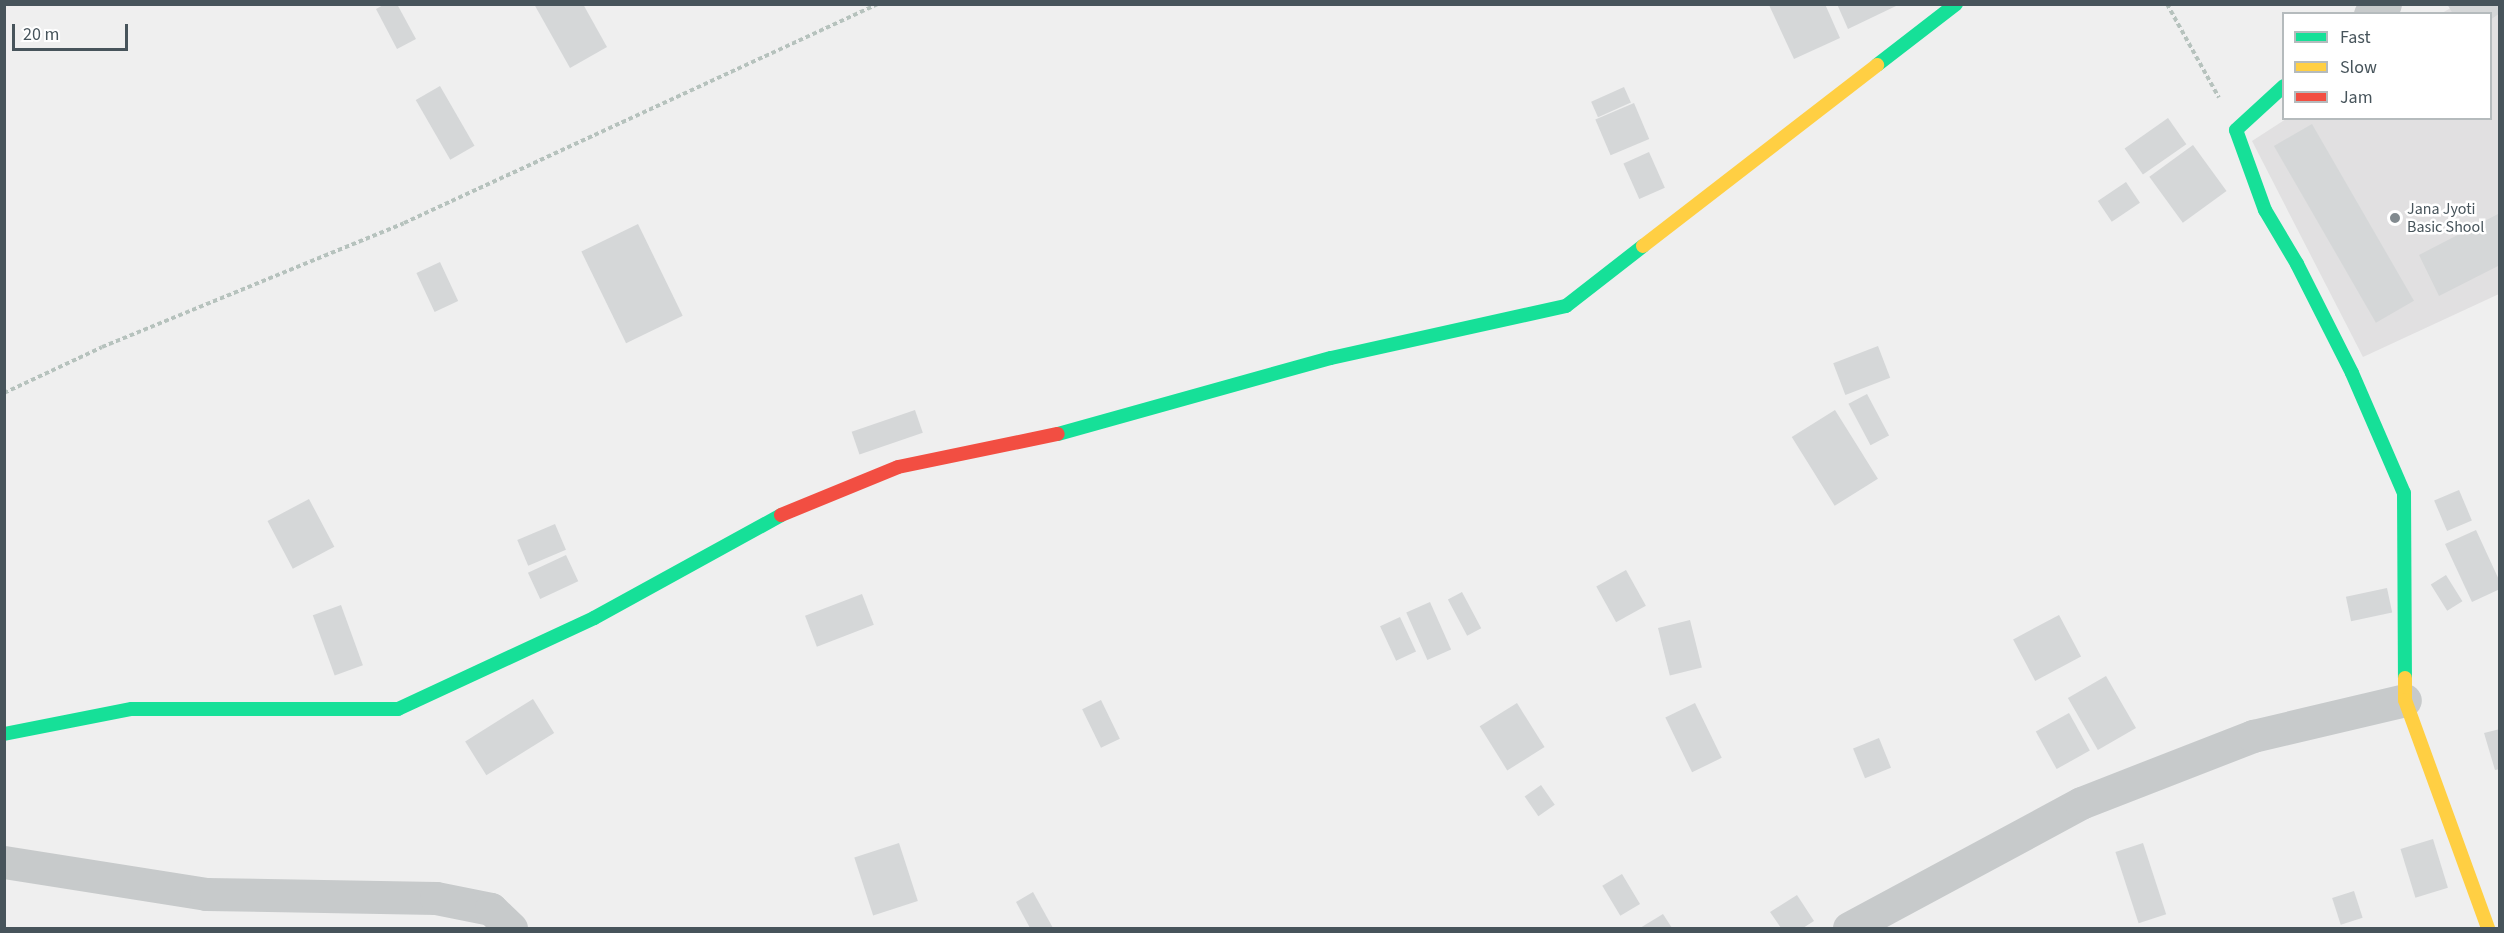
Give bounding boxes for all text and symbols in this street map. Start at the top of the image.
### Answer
scale bar [15,12,130,50]
legend [2282,12,2492,120]
text: 20 m [23,22,59,47]
text: Fast [2340,25,2371,50]
text: Slow [2340,55,2377,80]
text: Jam [2340,85,2373,110]
place label: Jana Jyoti Basic Shool [2407,199,2484,237]
marker: Jana Jyoti Basic Shool [2388,211,2402,225]

